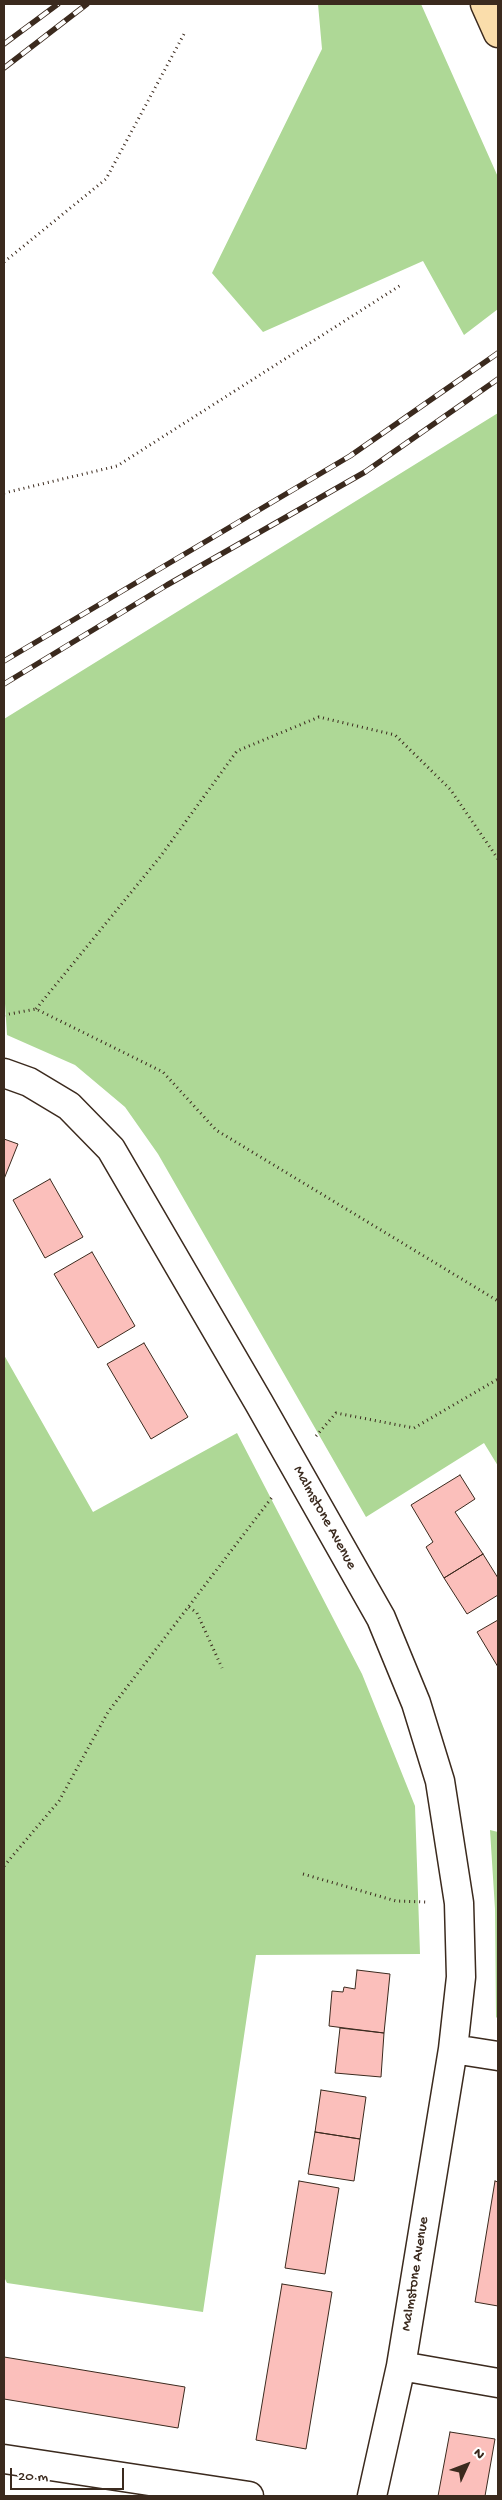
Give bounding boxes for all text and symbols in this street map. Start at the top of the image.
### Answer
street label: Malmstone Avenue [288,1463,360,1573]
street label: Malmstone Avenue [398,2215,434,2333]
north arrow [442,2440,492,2490]
text: N [469,2445,488,2464]
scale bar [12,2458,126,2490]
text: 20 m [18,2468,48,2486]

